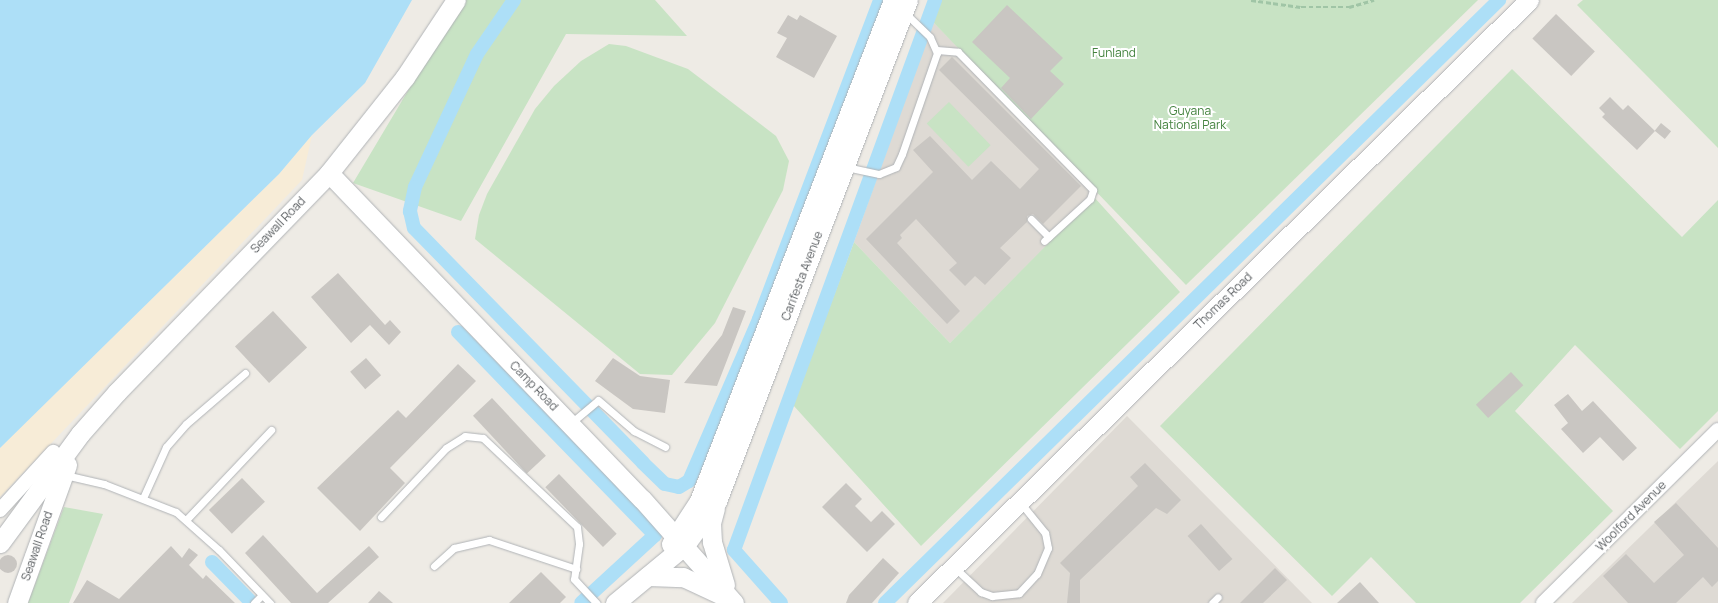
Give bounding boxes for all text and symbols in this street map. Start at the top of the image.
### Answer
park label: Funland [1092,46,1136,60]
park label: Guyana National Park [1154,104,1226,132]
street label: Seawall Road [248,194,308,256]
street label: Carifesta Avenue [778,229,826,323]
street label: Thomas Road [1191,270,1255,332]
street label: Camp Road [507,358,561,414]
street label: Woolford Avenue [1593,478,1669,554]
street label: Seawall Road [18,509,56,583]

